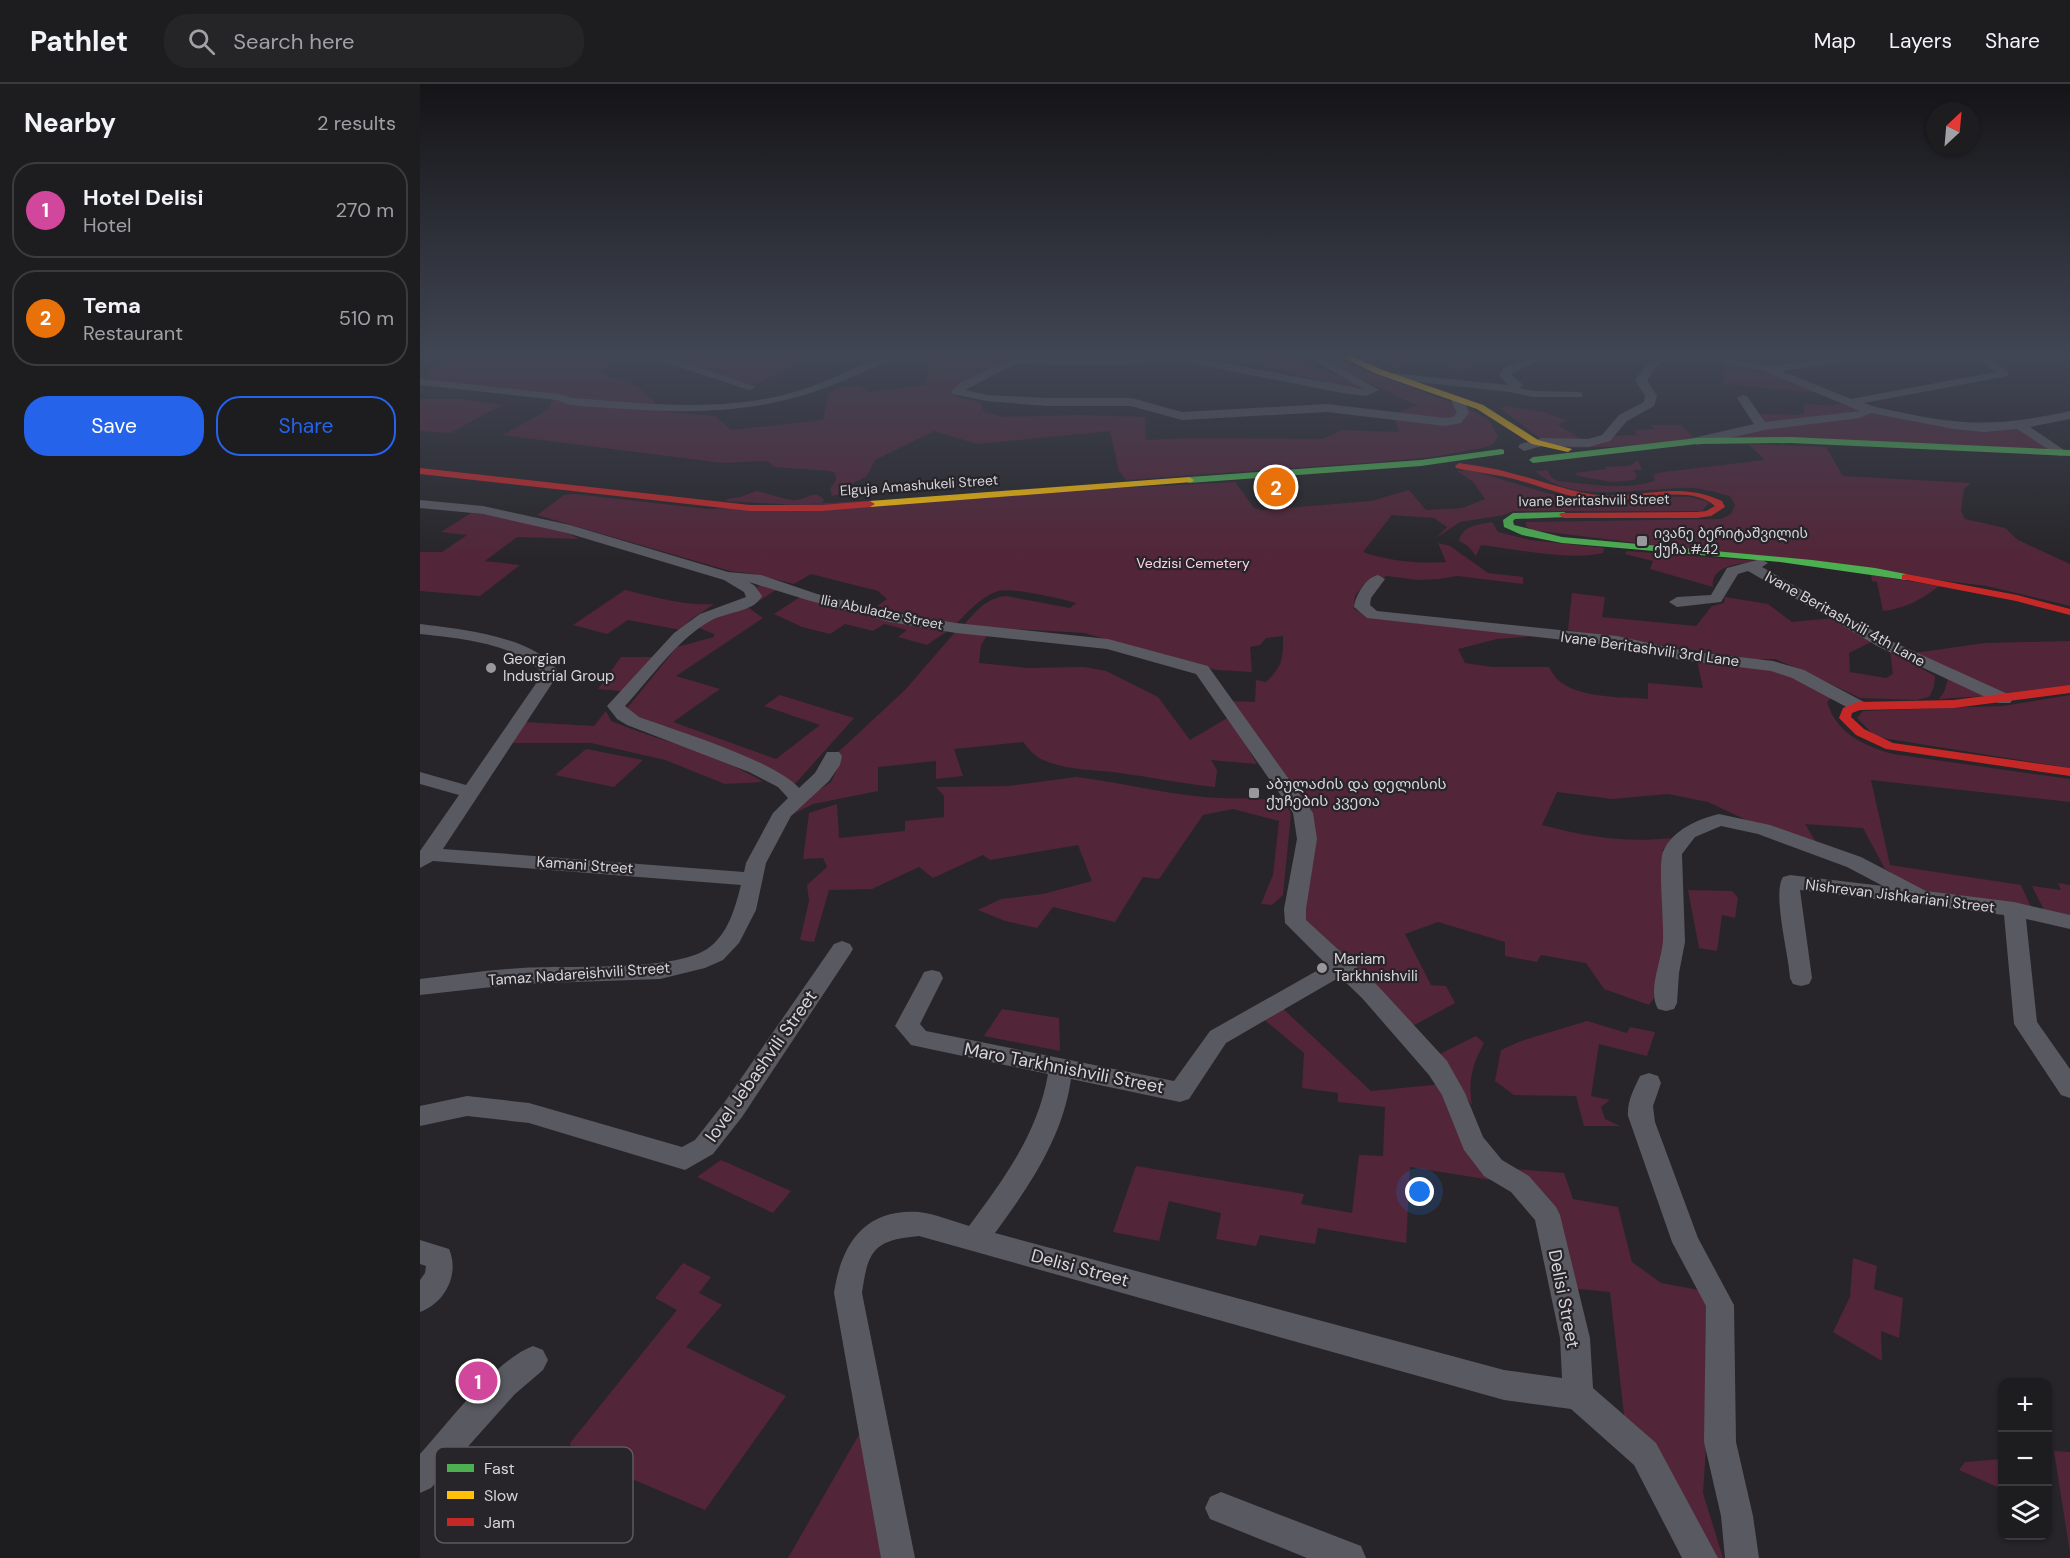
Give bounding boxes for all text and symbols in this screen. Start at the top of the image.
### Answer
search box [164,14,584,68]
text: Pathlet [30,23,128,60]
icon: search [185,25,218,58]
text: Search here [233,27,355,56]
text: Map [1814,27,1856,55]
text: Layers [1889,27,1952,55]
text: Share [1985,27,2040,55]
north arrow [1926,102,1980,156]
text: Nearby [24,106,116,140]
text: 2 results [317,110,396,136]
text: Hotel Delisi [83,183,204,212]
text: 1 [42,197,49,223]
text: 270 m [336,197,394,223]
text: Hotel [83,212,131,238]
text: Tema [83,291,141,320]
text: 2 [40,305,51,331]
text: 510 m [339,305,394,331]
text: Restaurant [83,320,183,346]
button: Save [24,396,204,456]
button: Share [216,396,396,456]
pin: 2 [1256,464,1296,510]
street label: Elguja Amashukeli Street [839,470,999,500]
street label: Ivane Beritashvili Street [1518,490,1670,510]
place label: ივანე ბერიტაშვილის ქუჩა #42 [1654,524,1808,558]
marker: ივანე ბერიტაშვილის ქუჩა #42 [1635,534,1649,548]
park label: Vedzisi Cemetery [1136,554,1250,572]
street label: Ivane Beritashvili 4th Lane [1761,567,1929,671]
street label: Ilia Abuladze Street [819,590,945,634]
street label: Ivane Beritashvili 3rd Lane [1559,627,1741,671]
place label: Georgian Industrial Group [503,649,614,686]
marker: Georgian Industrial Group [484,661,498,675]
place label: აბულაძის და დელისის ქუჩების კვეთა [1266,774,1447,811]
marker: აბულაძის და დელისის ქუჩების კვეთა [1247,786,1261,800]
street label: Kamani Street [536,852,634,878]
street label: Nishrevan Jishkariani Street [1804,874,1996,918]
place label: Mariam Tarkhnishvili [1334,949,1418,986]
street label: Tamaz Nadareishvili Street [487,958,671,990]
marker: Mariam Tarkhnishvili [1315,961,1329,975]
street label: Iovel Jebashvili Street [700,985,822,1147]
street label: Maro Tarkhnishvili Street [962,1037,1166,1099]
your location [1405,1177,1434,1206]
street label: Delisi Street [1029,1243,1131,1293]
street label: Delisi Street [1543,1248,1585,1350]
pin: 1 [458,1358,498,1404]
map controls [1998,1378,2052,1540]
button: + [1998,1378,2052,1432]
button: − [1998,1432,2052,1486]
legend [435,1447,633,1543]
text: Fast [484,1458,515,1479]
text: Slow [484,1485,518,1506]
button: layers [1998,1486,2052,1540]
text: Jam [484,1512,515,1533]

